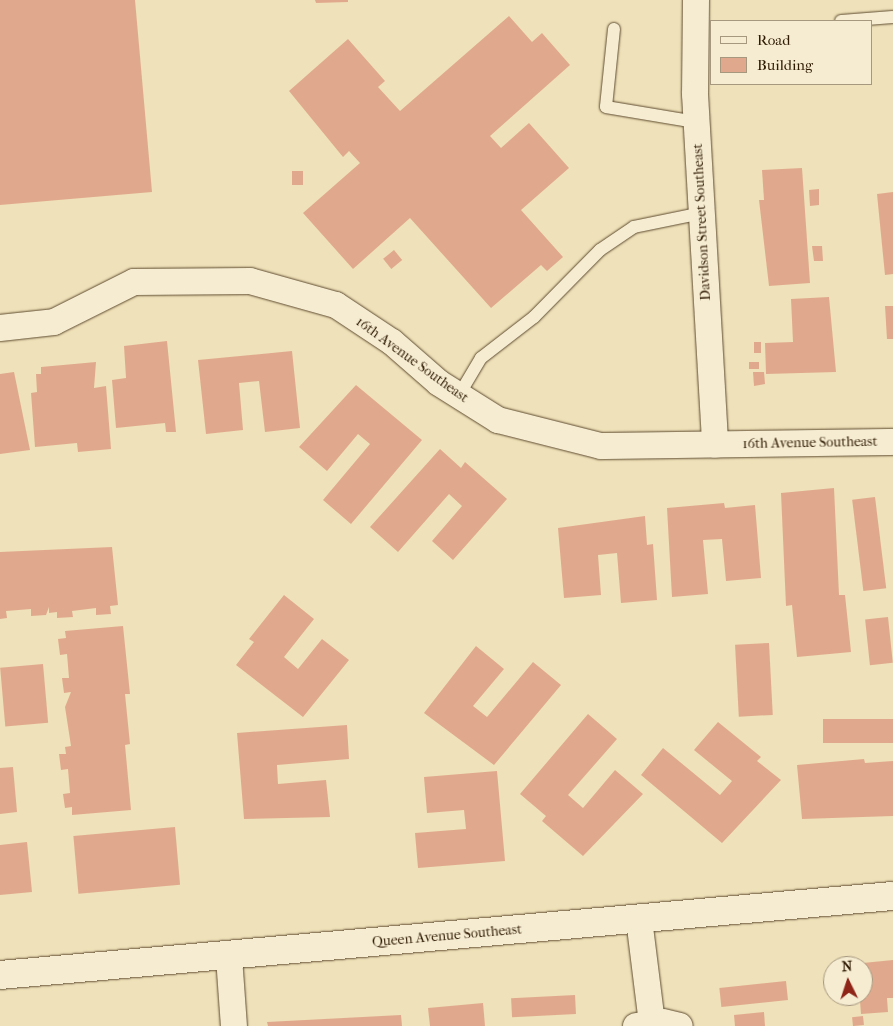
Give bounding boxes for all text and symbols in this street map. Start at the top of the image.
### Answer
legend [710,20,873,85]
text: Road [757,31,790,49]
text: Building [757,56,813,74]
street label: Davidson Street Southeast [689,143,715,301]
street label: 16th Avenue Southeast [352,314,472,406]
street label: 16th Avenue Southeast [742,433,878,453]
street label: Queen Avenue Southeast [371,921,523,951]
north arrow [823,956,873,1006]
text: N [841,958,853,975]

